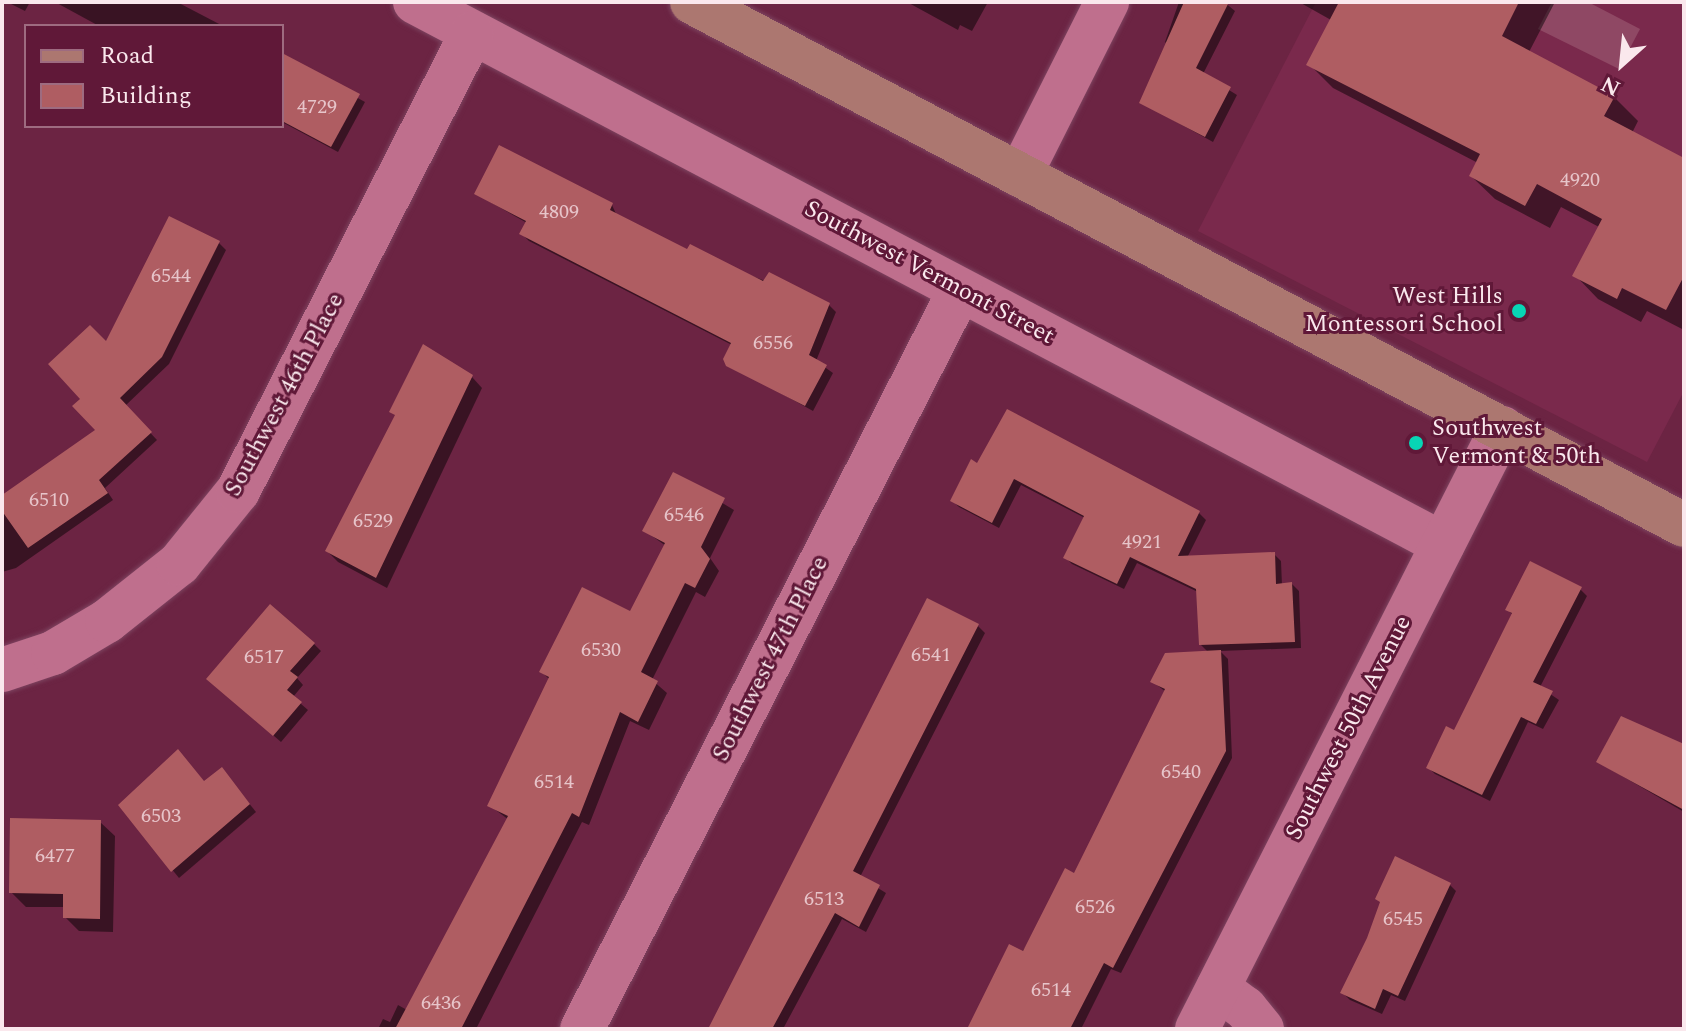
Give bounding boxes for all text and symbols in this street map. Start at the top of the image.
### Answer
legend [24,24,284,128]
north arrow [1582,24,1662,104]
text: Road [100,38,154,74]
text: N [1595,67,1626,105]
text: Building [100,78,192,114]
house number: 4729 [297,95,337,119]
house number: 4920 [1560,168,1600,192]
street label: Southwest Vermont Street [799,195,1059,351]
house number: 4809 [539,200,579,224]
house number: 6544 [151,264,191,288]
place label: West Hills Montessori School [1305,283,1503,339]
street label: Southwest 46th Place [219,289,351,501]
marker: West Hills Montessori School [1510,302,1528,320]
house number: 6556 [753,331,793,355]
place label: Southwest Vermont & 50th [1432,415,1601,471]
marker: Southwest Vermont & 50th [1407,434,1425,452]
house number: 6510 [29,488,69,512]
house number: 6546 [664,503,704,527]
house number: 6529 [353,509,393,533]
house number: 4921 [1122,530,1162,554]
street label: Southwest 47th Place [707,552,835,766]
street label: Southwest 50th Avenue [1280,611,1418,845]
house number: 6530 [581,638,621,662]
house number: 6541 [911,643,951,667]
house number: 6517 [244,645,284,669]
house number: 6540 [1161,760,1201,784]
house number: 6514 [534,770,574,794]
house number: 6503 [141,804,181,828]
house number: 6477 [35,844,75,868]
house number: 6513 [804,887,844,911]
house number: 6526 [1075,895,1115,919]
house number: 6545 [1383,907,1423,931]
house number: 6514 [1031,978,1071,1002]
house number: 6436 [421,991,461,1015]

